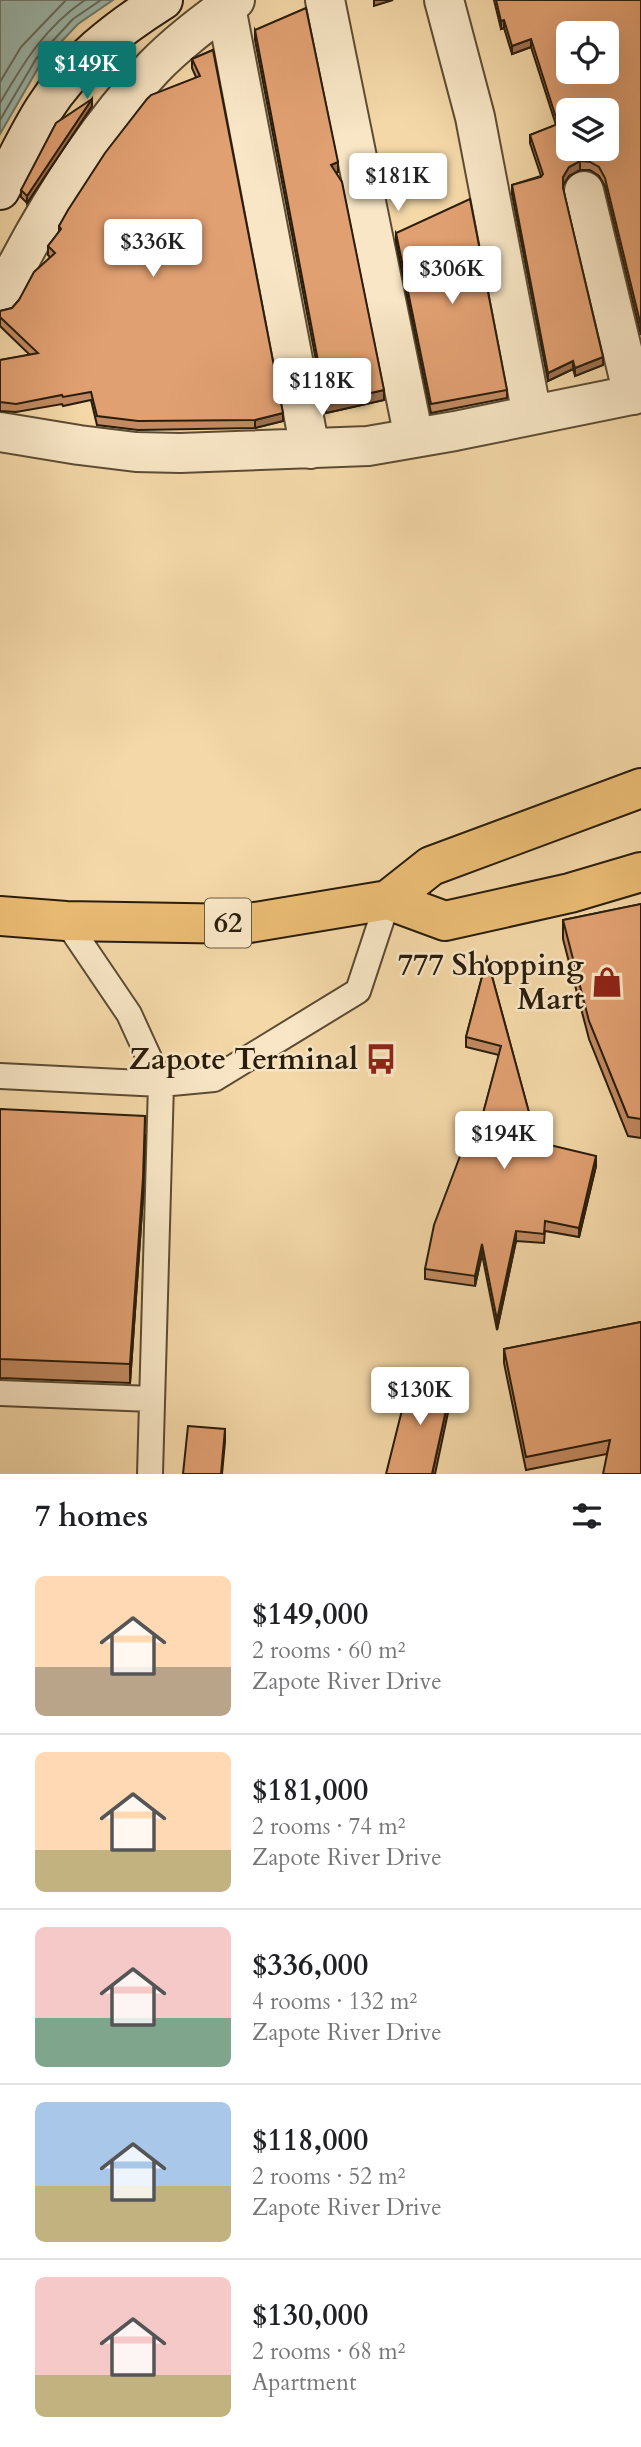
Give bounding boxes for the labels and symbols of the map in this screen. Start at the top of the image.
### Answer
pin: $149K [38,42,136,101]
pin: $181K [349,154,447,213]
pin: $336K [104,219,202,279]
pin: $306K [403,246,501,306]
pin: $118K [273,358,371,418]
road number: 62 [205,898,251,948]
place label: 777 Shopping Mart [398,945,584,1020]
shop icon: 777 Shopping Mart [590,965,624,999]
place label: Zapote Terminal [129,1039,358,1080]
bus stop icon: Zapote Terminal [364,1042,398,1076]
pin: $194K [455,1112,553,1171]
pin: $130K [371,1368,469,1427]

